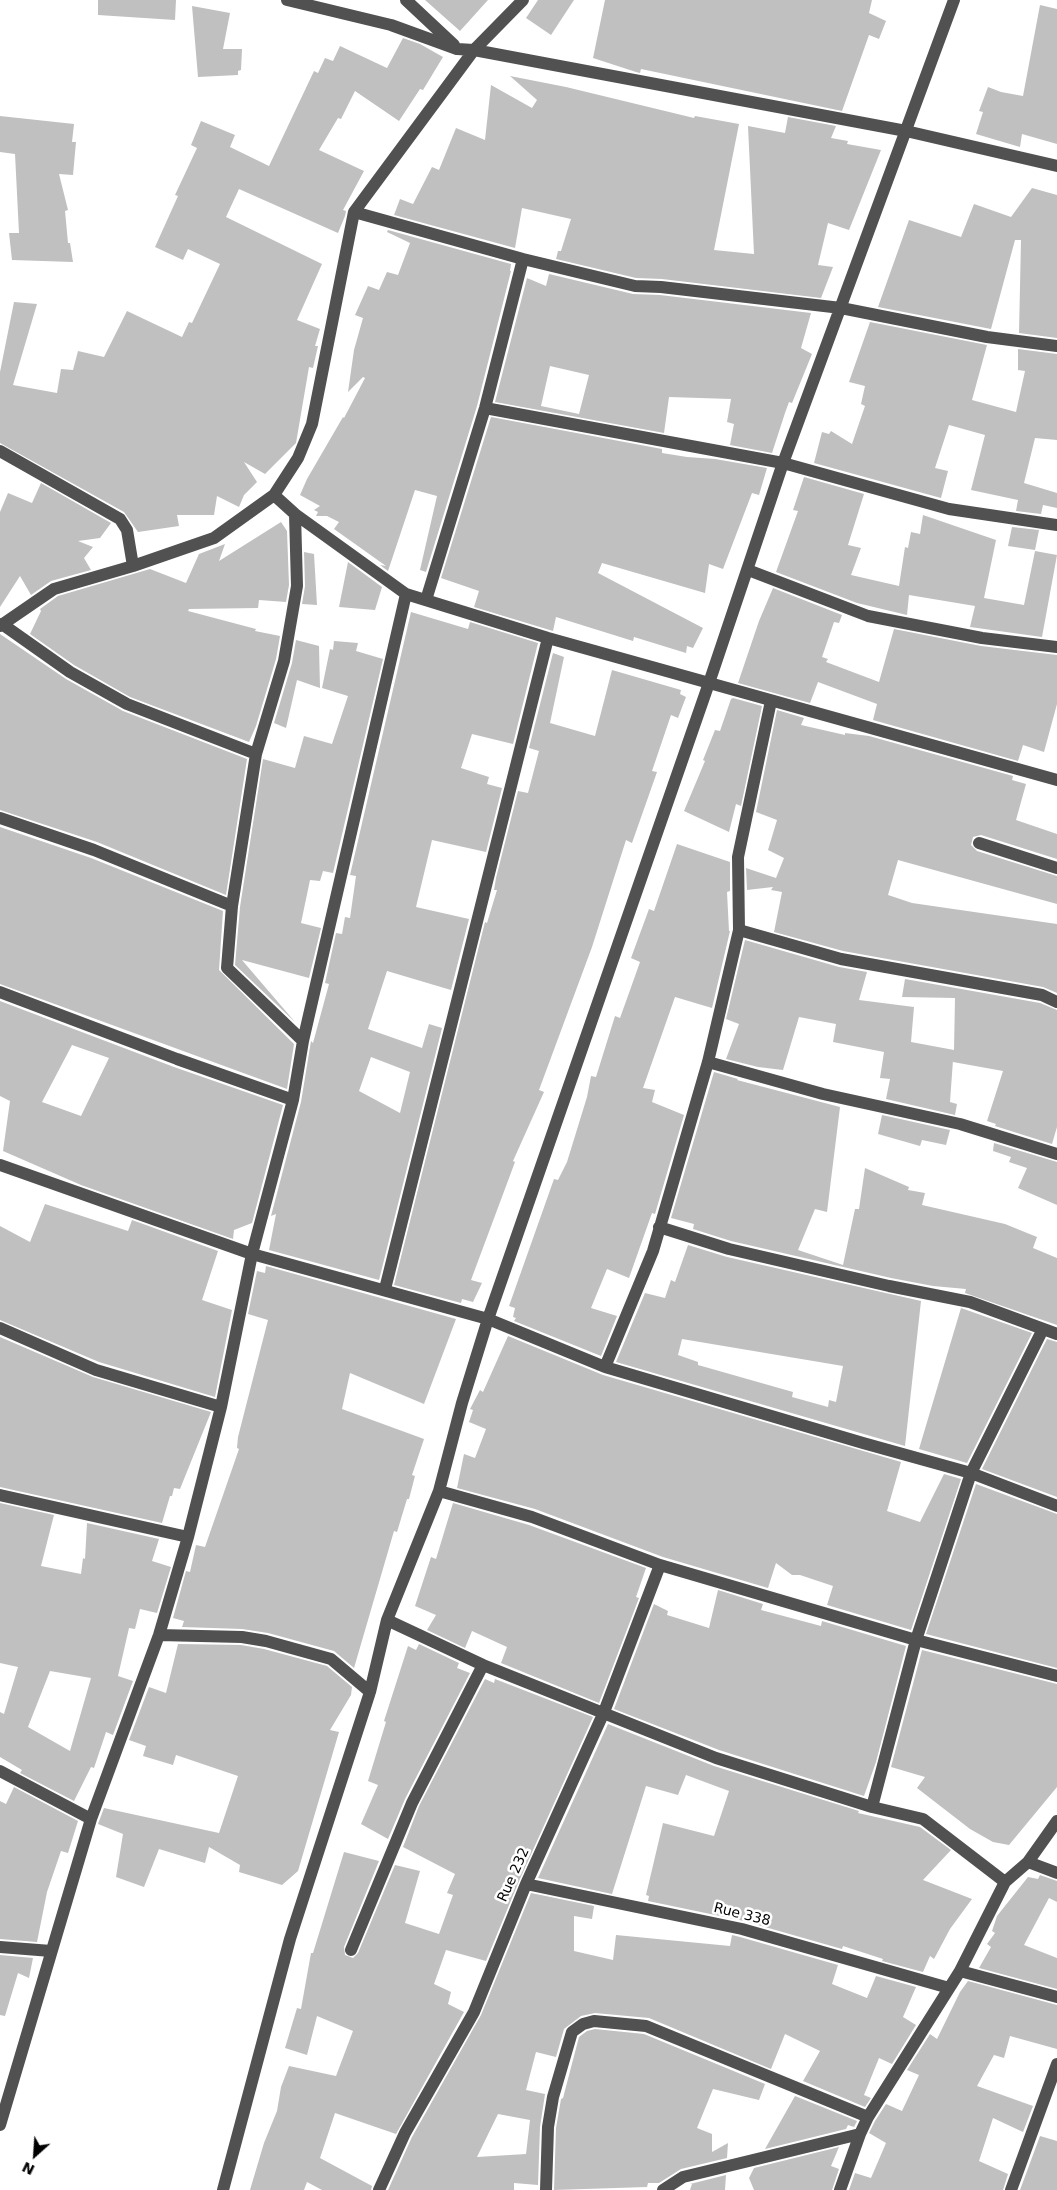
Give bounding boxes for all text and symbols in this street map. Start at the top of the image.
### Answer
street label: Rue 232 [495,1845,533,1905]
street label: Rue 338 [712,1900,772,1930]
north arrow [10,2130,60,2180]
text: N [20,2159,37,2178]

